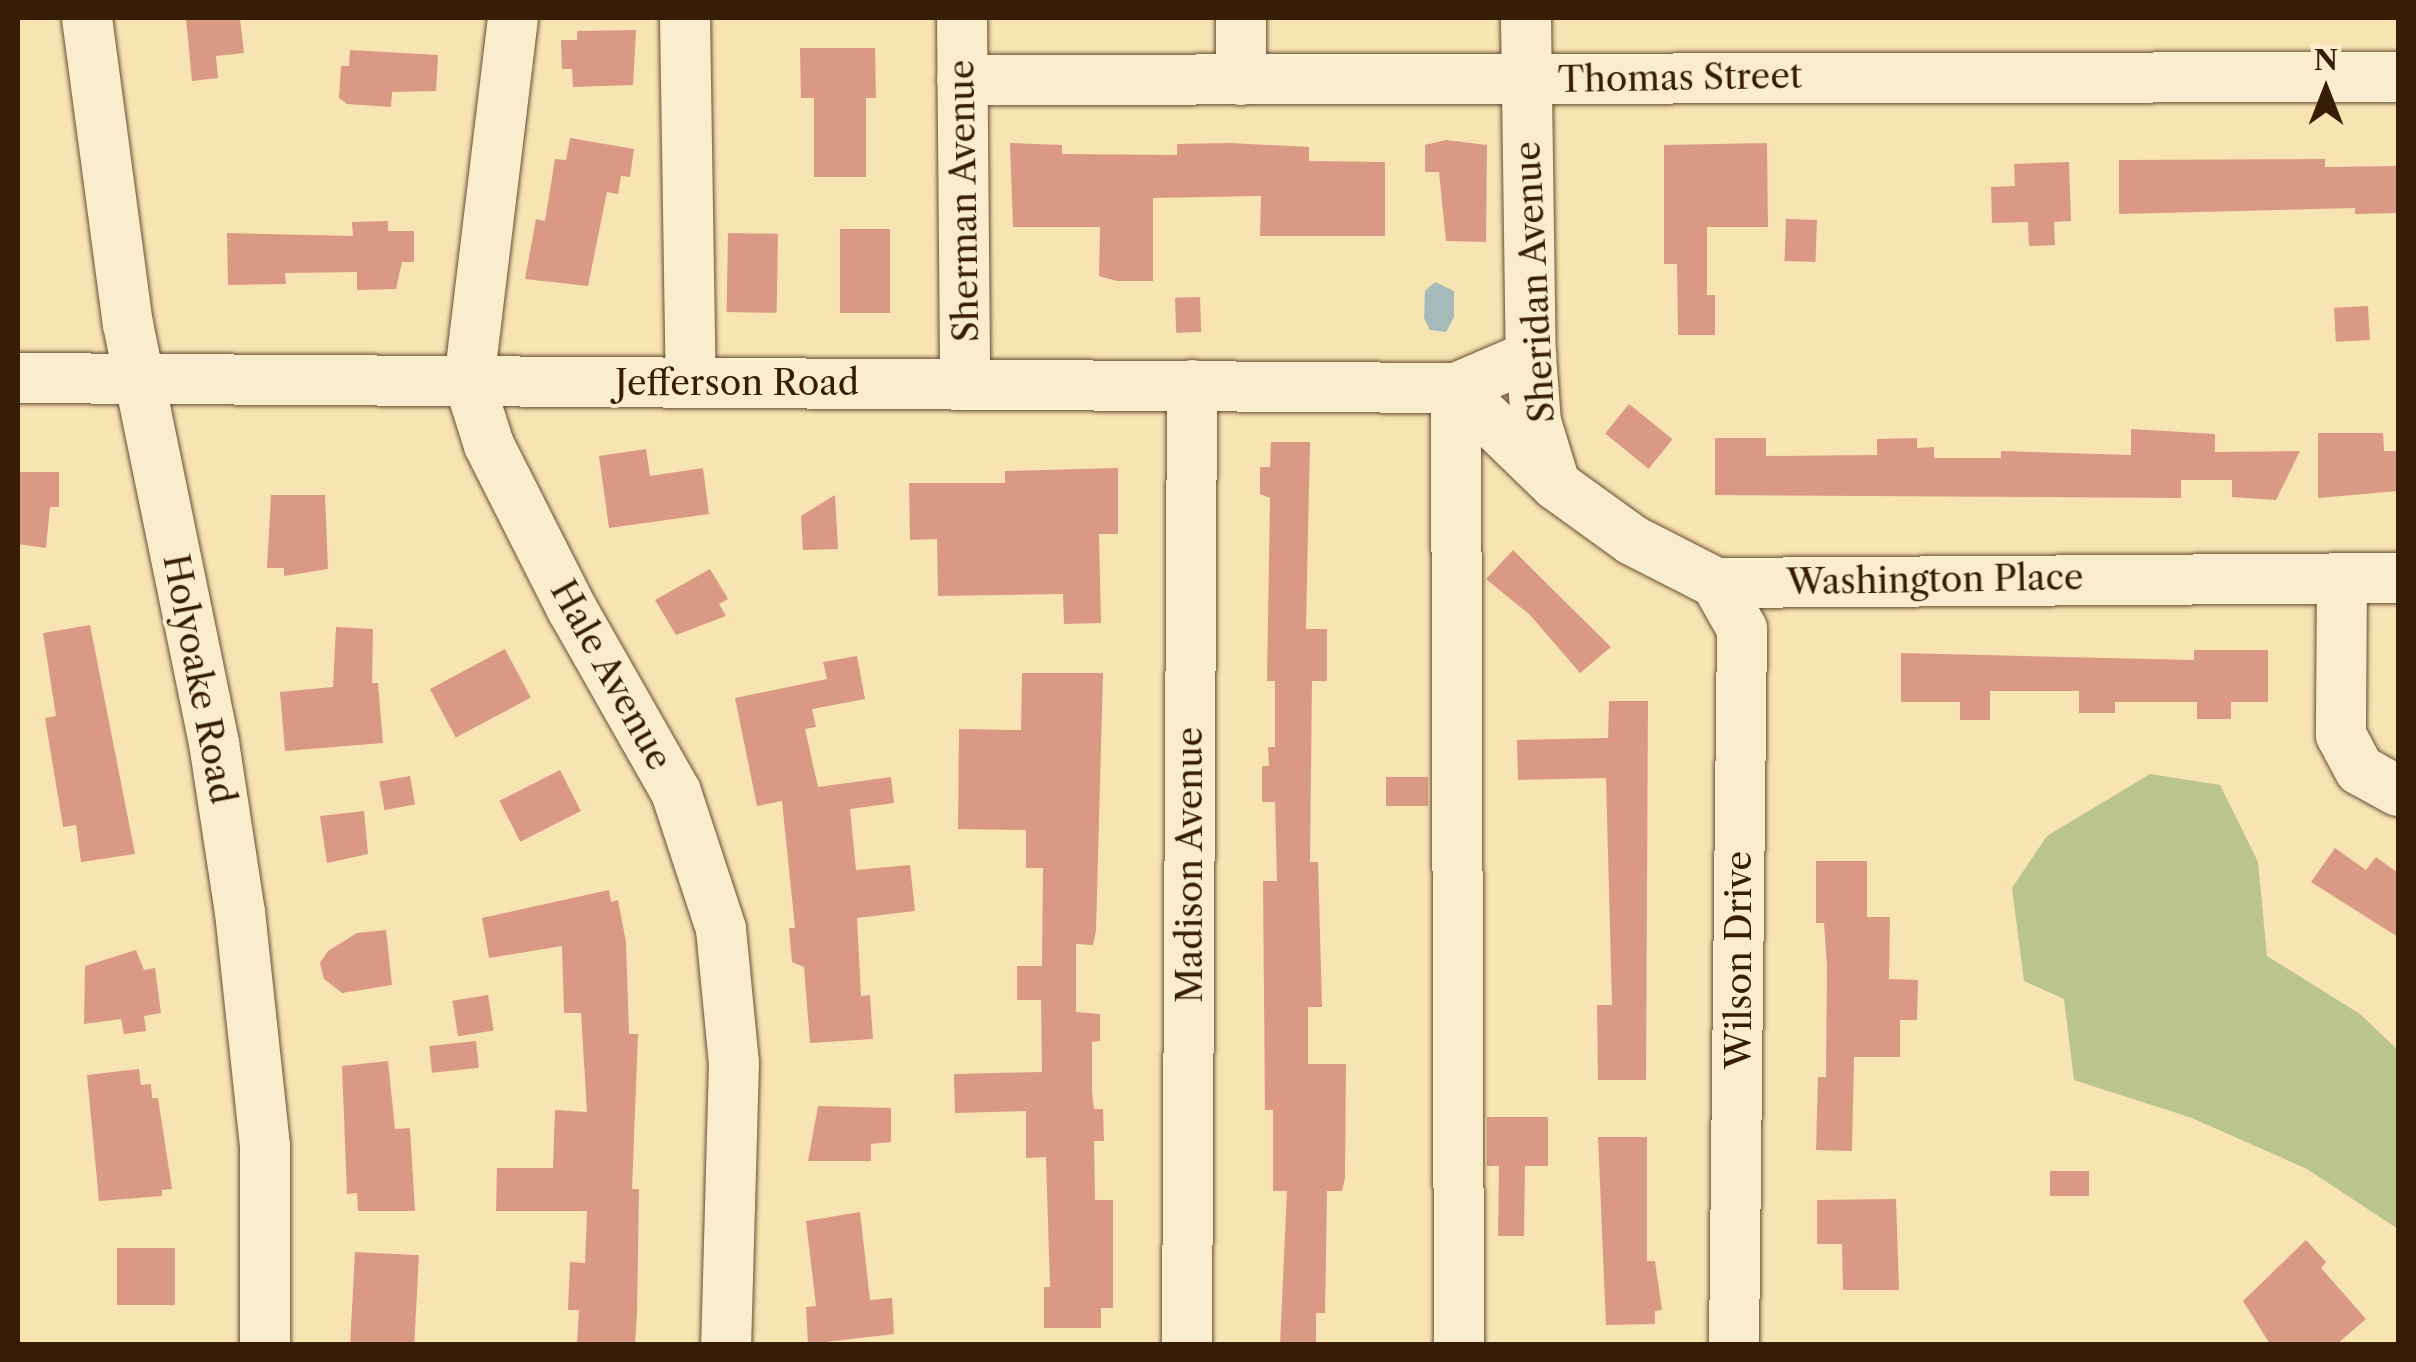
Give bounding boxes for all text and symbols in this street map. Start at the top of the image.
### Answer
north arrow [2276,40,2376,140]
text: N [2314,43,2338,77]
street label: Thomas Street [1557,55,1803,101]
street label: Sherman Avenue [941,59,987,343]
street label: Sheridan Avenue [1507,139,1563,425]
street label: Jefferson Road [615,362,859,404]
street label: Holyoake Road [154,551,244,807]
street label: Washington Place [1786,556,2084,604]
street label: Hale Avenue [541,572,681,778]
street label: Madison Avenue [1169,726,1211,1004]
street label: Wilson Drive [1718,851,1760,1069]

